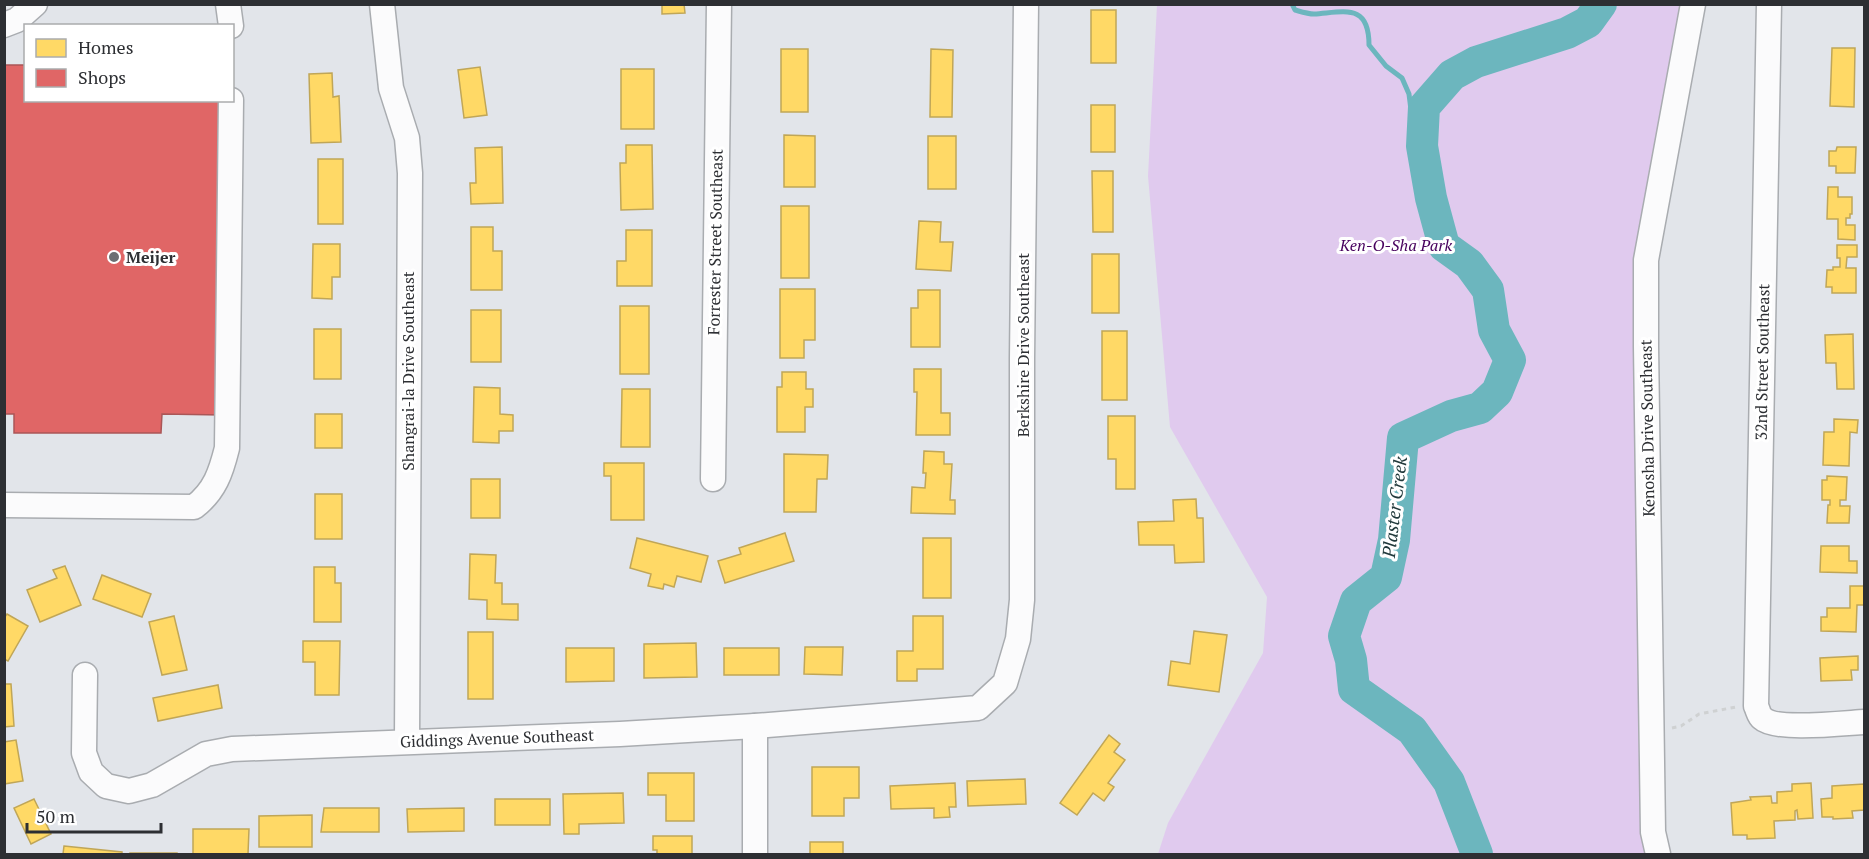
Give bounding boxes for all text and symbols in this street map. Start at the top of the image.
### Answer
legend [24,24,234,102]
text: Homes [78,35,133,59]
text: Shops [78,65,126,89]
street label: Forrester Street Southeast [702,149,728,335]
park label: Ken-O-Sha Park [1339,234,1453,256]
place label: Meijer [126,246,175,268]
marker: Meijer [107,250,121,264]
street label: Berkshire Drive Southeast [1012,253,1034,437]
street label: Shangrai-la Drive Southeast [397,271,419,471]
street label: 32nd Street Southeast [1750,283,1774,441]
street label: Kenosha Drive Southeast [1634,339,1660,517]
water label: Plaster Creek [1376,455,1412,560]
street label: Giddings Avenue Southeast [400,724,594,752]
scale bar [27,796,160,834]
text: 50 m [36,804,76,828]

